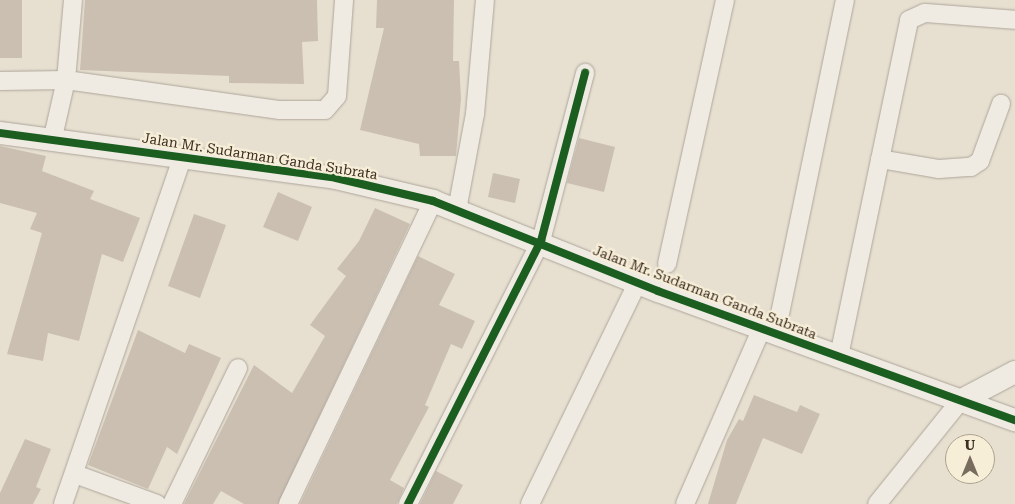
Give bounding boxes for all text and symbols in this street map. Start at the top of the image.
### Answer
street label: Jalan Mr. Sudarman Ganda Subrata [141,129,379,183]
street label: Jalan Mr. Sudarman Ganda Subrata [591,241,819,343]
north arrow [945,434,995,484]
text: U [965,437,975,453]

